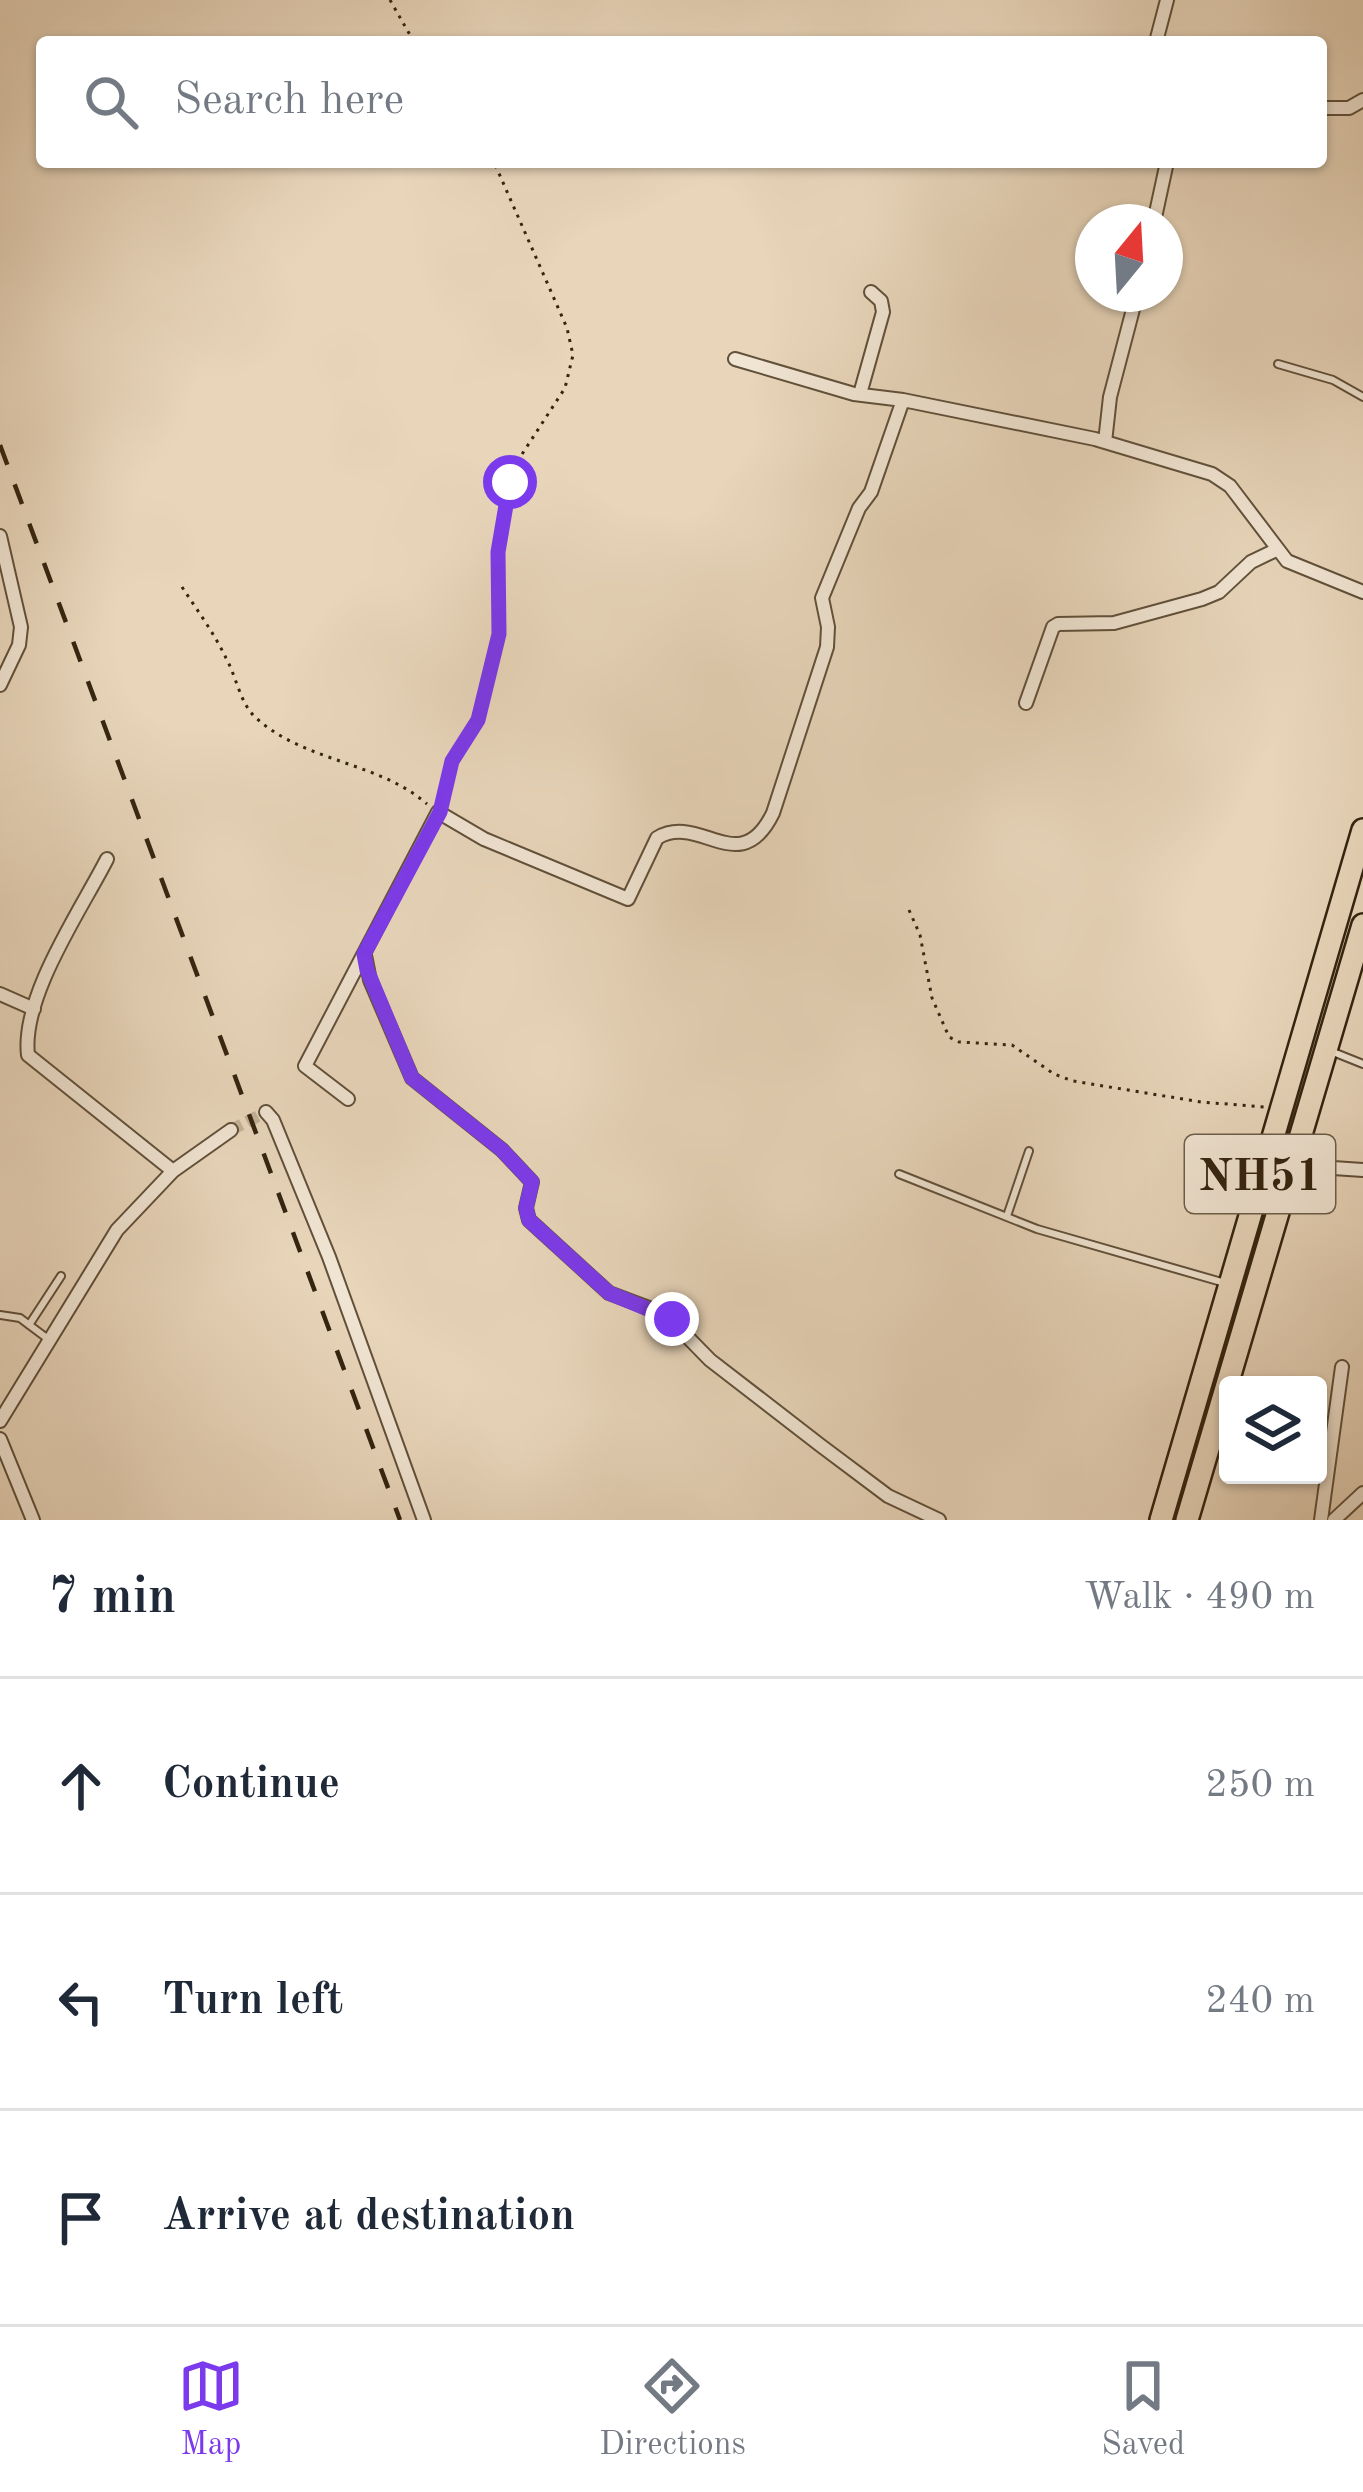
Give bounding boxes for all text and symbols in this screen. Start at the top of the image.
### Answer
search box [36,36,1327,168]
icon: search [78,69,144,135]
text: Search here [174,79,404,124]
north arrow [1075,204,1183,312]
route start [483,455,537,509]
road number: NH51 [1185,1135,1335,1213]
route end [645,1292,699,1346]
map controls [1219,1376,1327,1484]
button: layers [1219,1376,1327,1484]
text: 7 min [48,1573,176,1624]
text: Walk · 490 m [1084,1578,1315,1617]
icon: ahead [48,1753,114,1819]
text: Continue [162,1763,340,1808]
text: 250 m [1205,1766,1315,1805]
icon: left [48,1969,114,2035]
text: Turn left [162,1979,343,2024]
text: 240 m [1205,1982,1315,2021]
icon: arrive [48,2185,114,2251]
text: Arrive at destination [162,2195,575,2240]
tab: Map [178,2353,244,2466]
tab: Directions [599,2353,746,2466]
tab: Saved [1101,2353,1185,2466]

